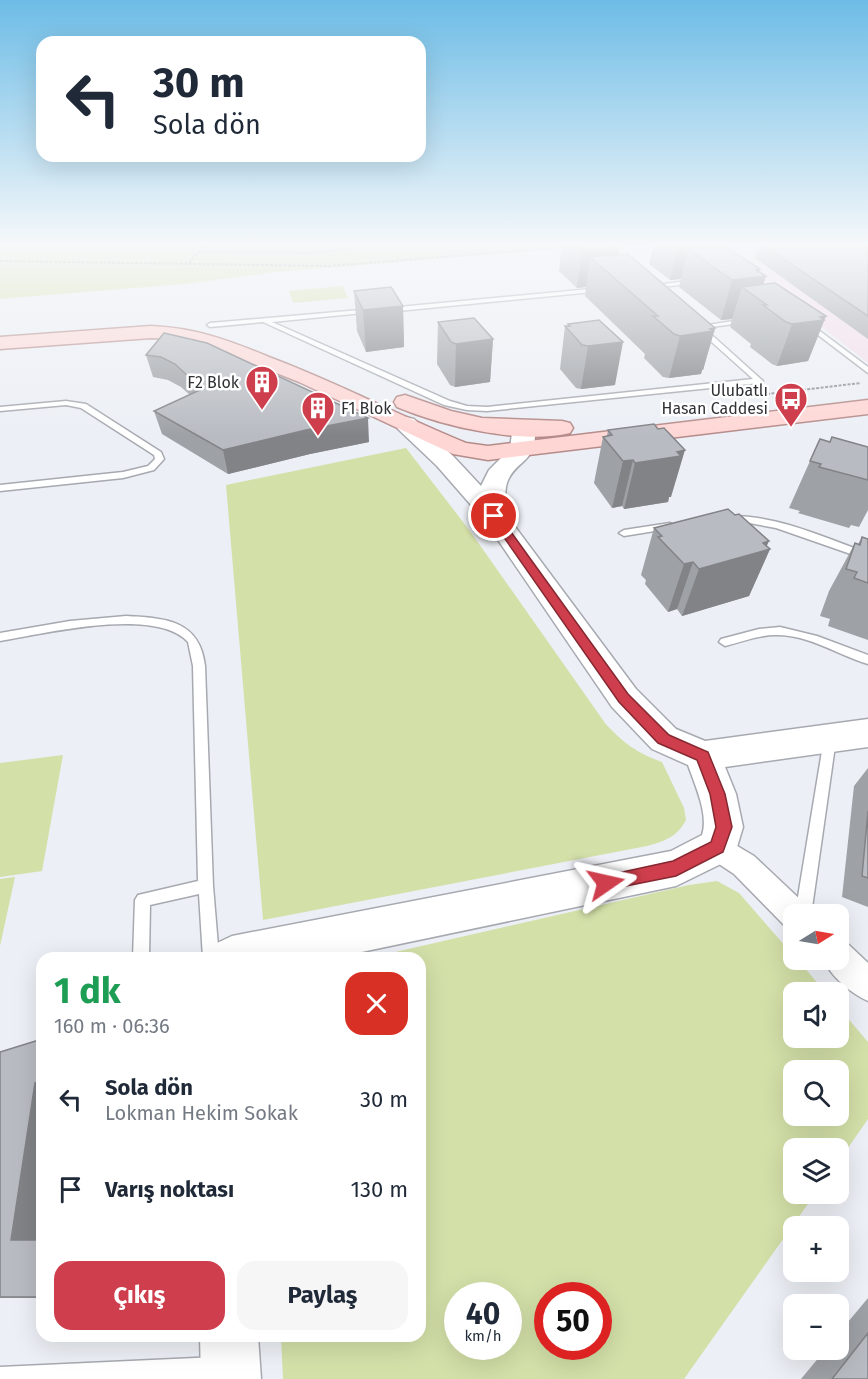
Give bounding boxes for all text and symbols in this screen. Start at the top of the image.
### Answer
text: 30 m [153,58,245,108]
icon: left [54,60,132,138]
text: Sola dön [153,109,261,141]
building icon: F2 Blok [244,364,280,411]
place label: F2 Blok [187,373,240,392]
place label: Ulubatlı Hasan Caddesi [662,381,768,418]
bus stop icon: Ulubatlı Hasan Caddesi [773,381,809,428]
building icon: F1 Blok [300,390,336,437]
place label: F1 Blok [341,399,392,418]
pin [468,490,519,541]
icon: arrive [477,499,510,532]
position arrow [574,851,638,915]
north arrow [783,904,849,970]
map controls [783,904,849,1360]
text: 1 dk [54,969,121,1013]
button: close [345,972,408,1035]
button: sound [783,982,849,1048]
text: 160 m · 06:36 [54,1014,170,1038]
button: search [783,1060,849,1126]
text: Sola dön [105,1074,193,1101]
icon: left [54,1083,87,1116]
text: 30 m [360,1086,408,1113]
text: Lokman Hekim Sokak [105,1101,298,1125]
button: layers [783,1138,849,1204]
icon: arrive [54,1173,87,1206]
text: Varış noktası [105,1176,234,1203]
text: 130 m [351,1176,408,1203]
button: + [783,1216,849,1282]
button: Çıkış [54,1261,225,1330]
button: Paylaş [237,1261,408,1330]
speed limit sign: 50 [534,1282,612,1360]
button: − [783,1294,849,1360]
text: 40 [466,1296,500,1332]
text: km/h [464,1327,502,1345]

